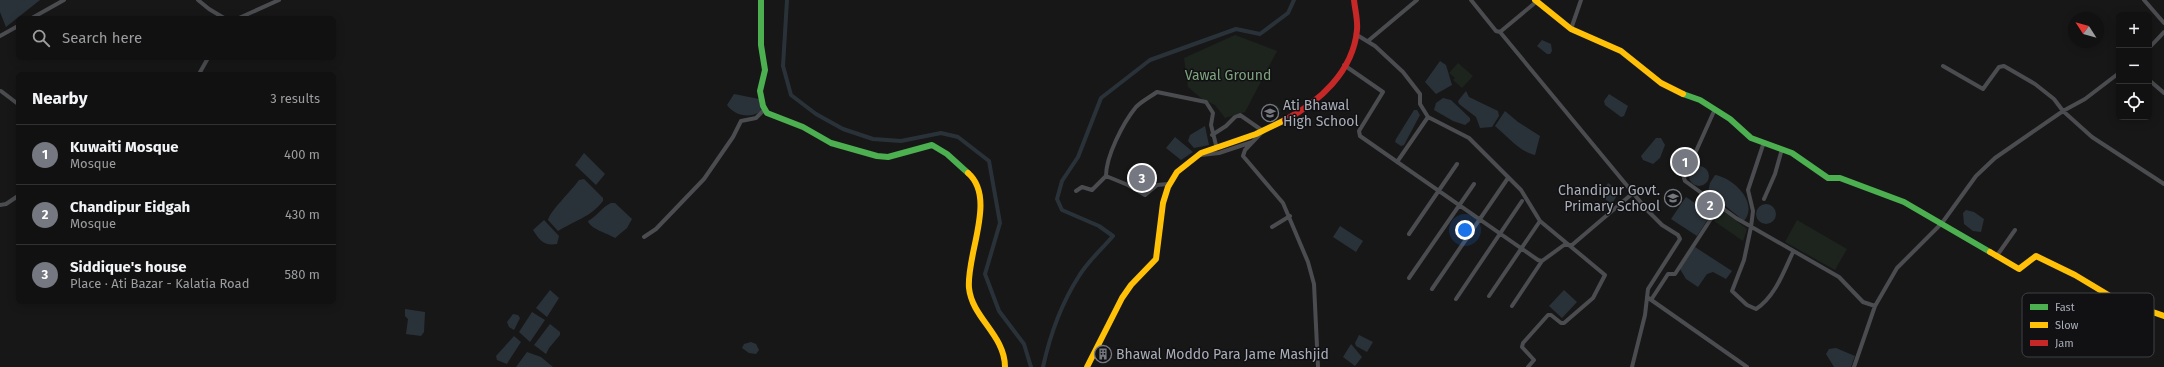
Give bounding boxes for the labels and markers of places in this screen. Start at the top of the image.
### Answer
place label: Ati Bhawal High School [1283,97,1359,130]
school or university icon: Ati Bhawal High School [1260,103,1280,123]
pin: 1 [1672,147,1698,177]
pin: 3 [1129,163,1155,193]
place label: Chandipur Govt. Primary School [1558,182,1660,215]
school or university icon: Chandipur Govt. Primary School [1663,188,1683,208]
pin: 2 [1697,190,1723,220]
building icon: Bhawal Moddo Para Jame Mashjid [1093,344,1113,364]
place label: Bhawal Moddo Para Jame Mashjid [1116,346,1329,363]

